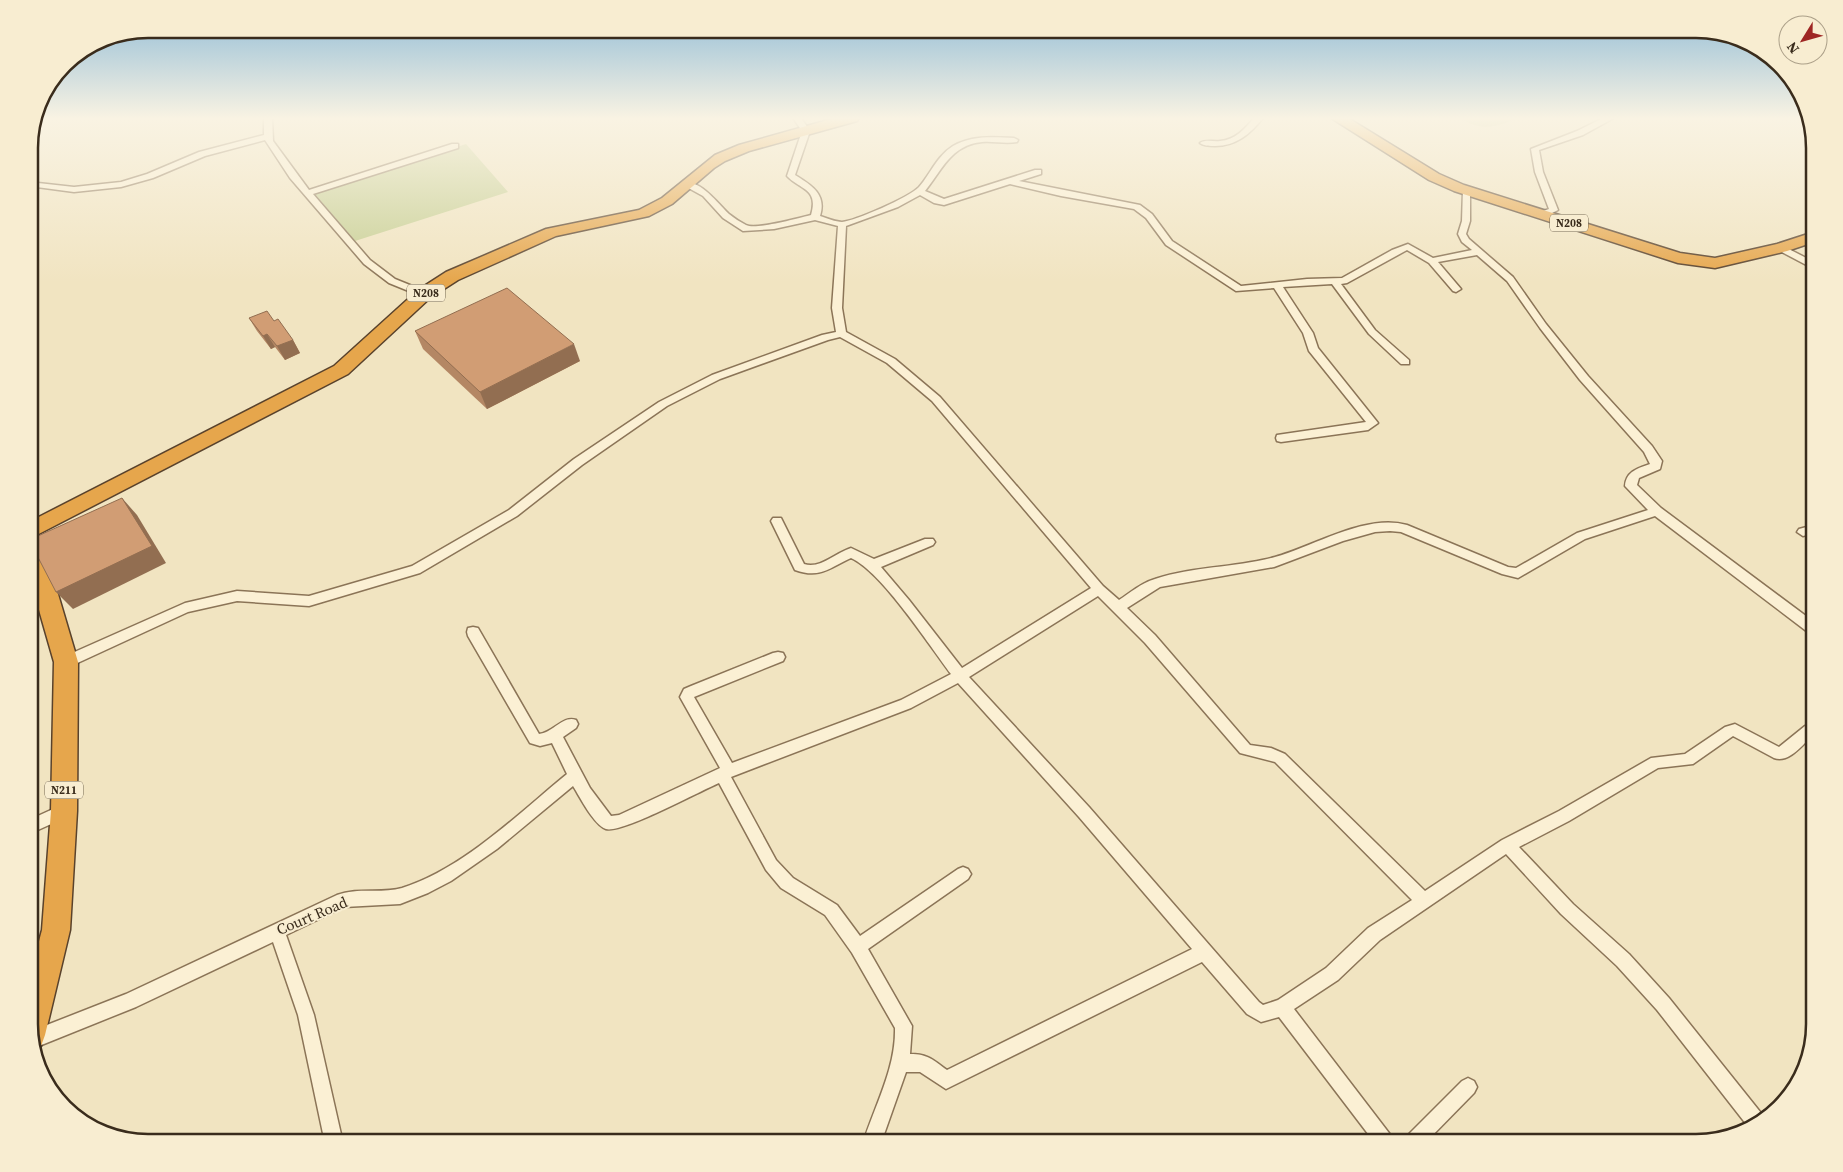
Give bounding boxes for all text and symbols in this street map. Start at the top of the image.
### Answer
north arrow [1778,15,1828,65]
text: N [1782,38,1804,58]
road number: N208 [1550,214,1588,232]
road number: N208 [407,284,445,302]
road number: N211 [45,782,83,798]
street label: Court Road [273,891,351,940]

